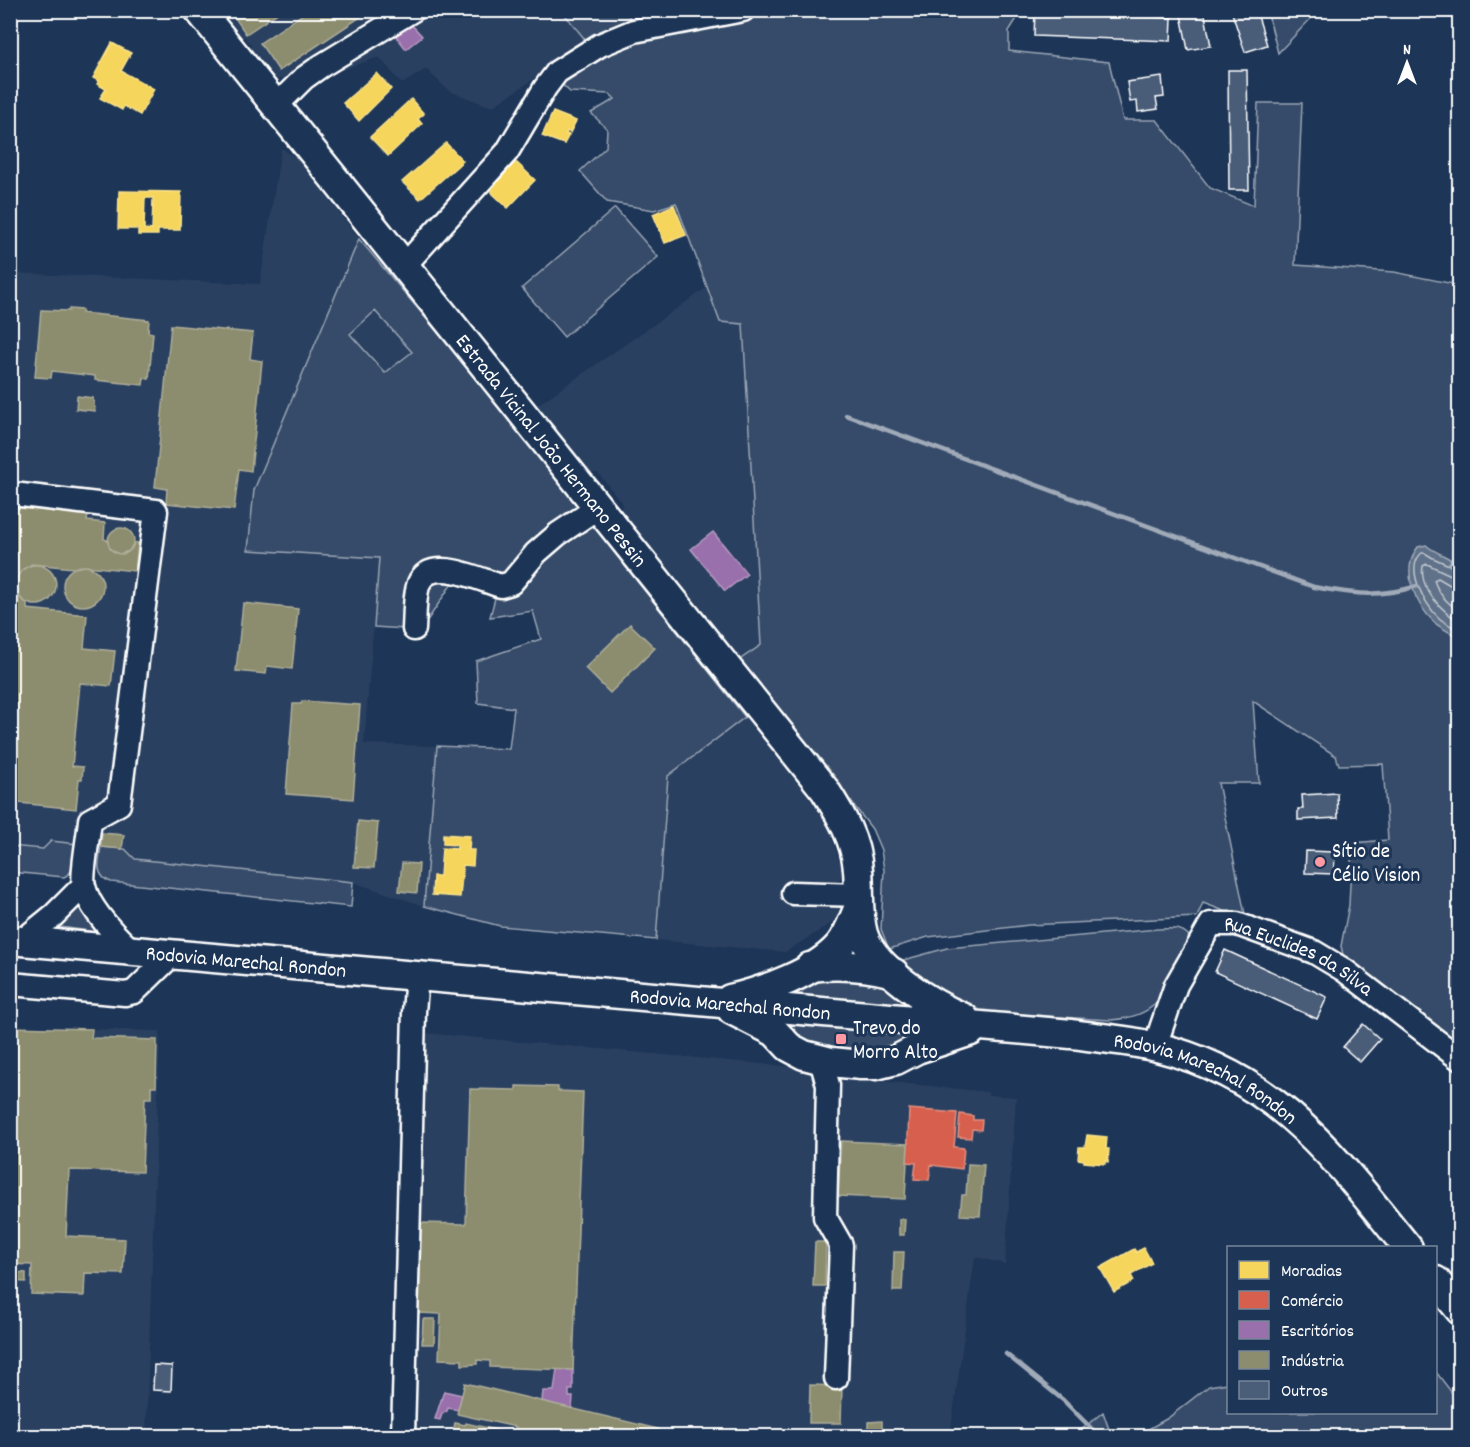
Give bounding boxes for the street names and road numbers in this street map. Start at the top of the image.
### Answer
street label: Estrada Vicinal João Hermano Pessin [447,329,653,575]
street label: Rua Euclides da Silva [1224,912,1379,1006]
street label: Rodovia Marechal Rondon [144,940,347,988]
street label: Rodovia Marechal Rondon [628,983,831,1031]
street label: Rodovia Marechal Rondon [1111,1027,1303,1133]

